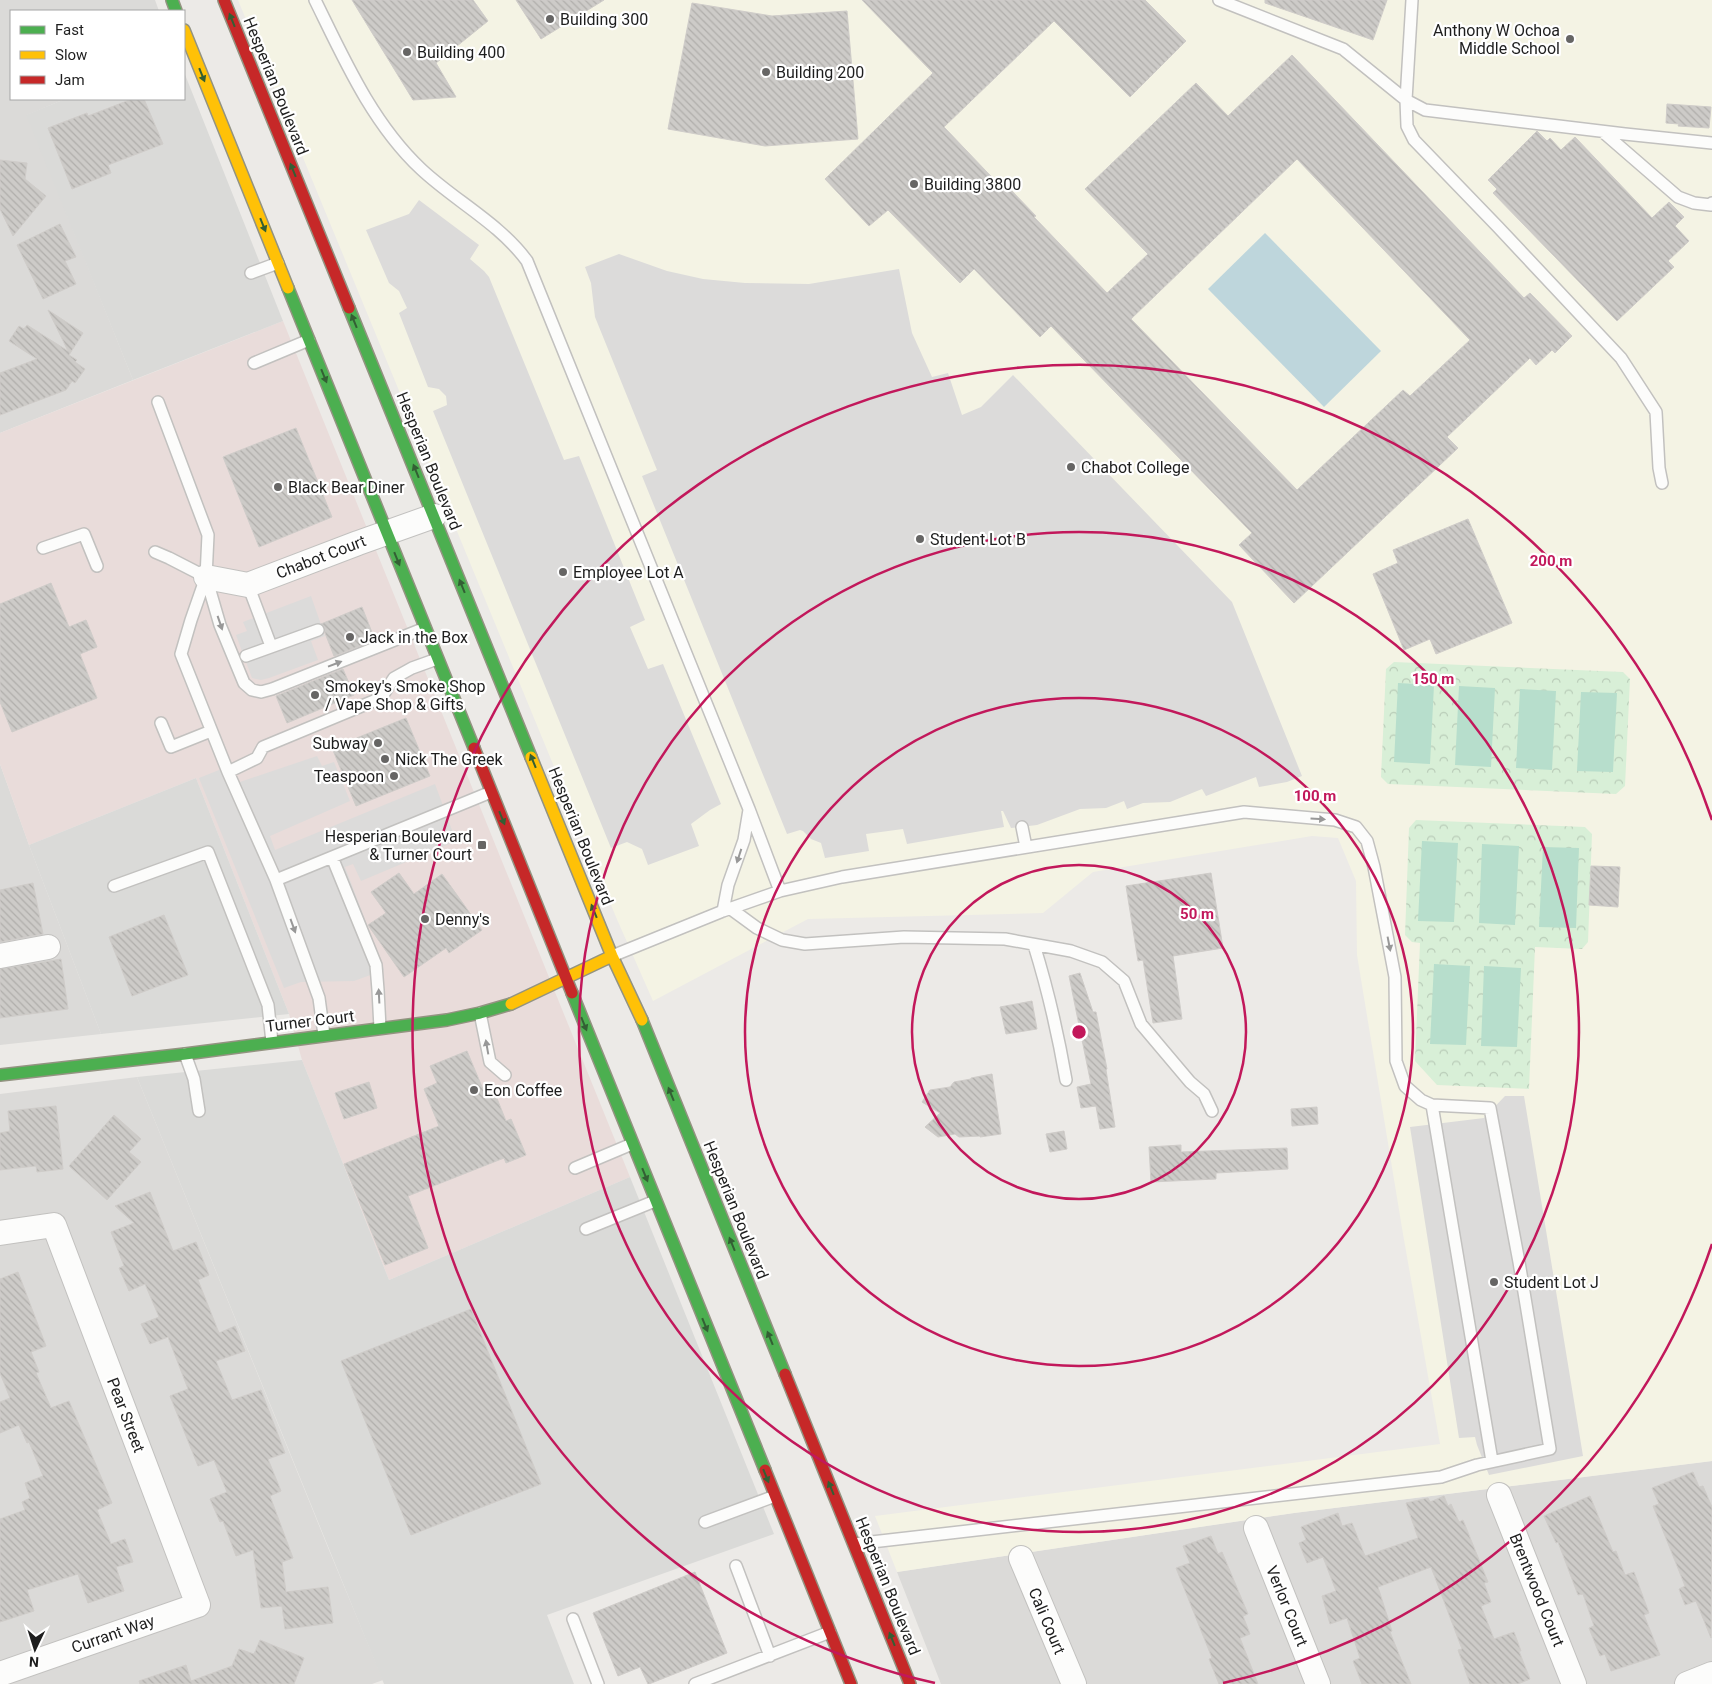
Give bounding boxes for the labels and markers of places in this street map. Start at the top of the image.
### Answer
place label: Building 300 [560,10,648,29]
marker: Building 300 [544,13,556,25]
place label: Anthony W Ochoa Middle School [1433,21,1560,58]
marker: Anthony W Ochoa Middle School [1564,33,1576,45]
place label: Building 400 [417,43,505,62]
marker: Building 400 [401,46,413,58]
place label: Building 200 [776,63,864,82]
marker: Building 200 [760,66,772,78]
place label: Building 3800 [924,175,1021,194]
marker: Building 3800 [908,178,920,190]
place label: Chabot College [1081,458,1190,477]
marker: Chabot College [1065,461,1077,473]
place label: Black Bear Diner [288,478,405,497]
marker: Black Bear Diner [272,481,284,493]
place label: Student Lot B [930,530,1026,549]
marker: Student Lot B [914,533,926,545]
place label: Employee Lot A [573,563,684,582]
marker: Employee Lot A [557,566,569,578]
place label: Jack in the Box [360,628,468,647]
marker: Jack in the Box [344,631,356,643]
place label: Smokey's Smoke Shop / Vape Shop & Gifts [325,677,486,714]
marker: Smokey's Smoke Shop / Vape Shop & Gifts [309,689,321,701]
place label: Subway [313,734,368,753]
marker: Subway [372,737,384,749]
place label: Nick The Greek [395,750,503,769]
marker: Nick The Greek [379,753,391,765]
place label: Teaspoon [314,767,384,786]
marker: Teaspoon [388,770,400,782]
place label: Hesperian Boulevard & Turner Court [325,827,472,864]
marker: Hesperian Boulevard & Turner Court [476,839,488,851]
place label: Denny's [435,910,490,929]
marker: Denny's [419,913,431,925]
centre of rings [1070,1023,1088,1041]
place label: Eon Coffee [484,1081,562,1100]
marker: Eon Coffee [468,1084,480,1096]
place label: Student Lot J [1504,1273,1599,1292]
marker: Student Lot J [1488,1276,1500,1288]

